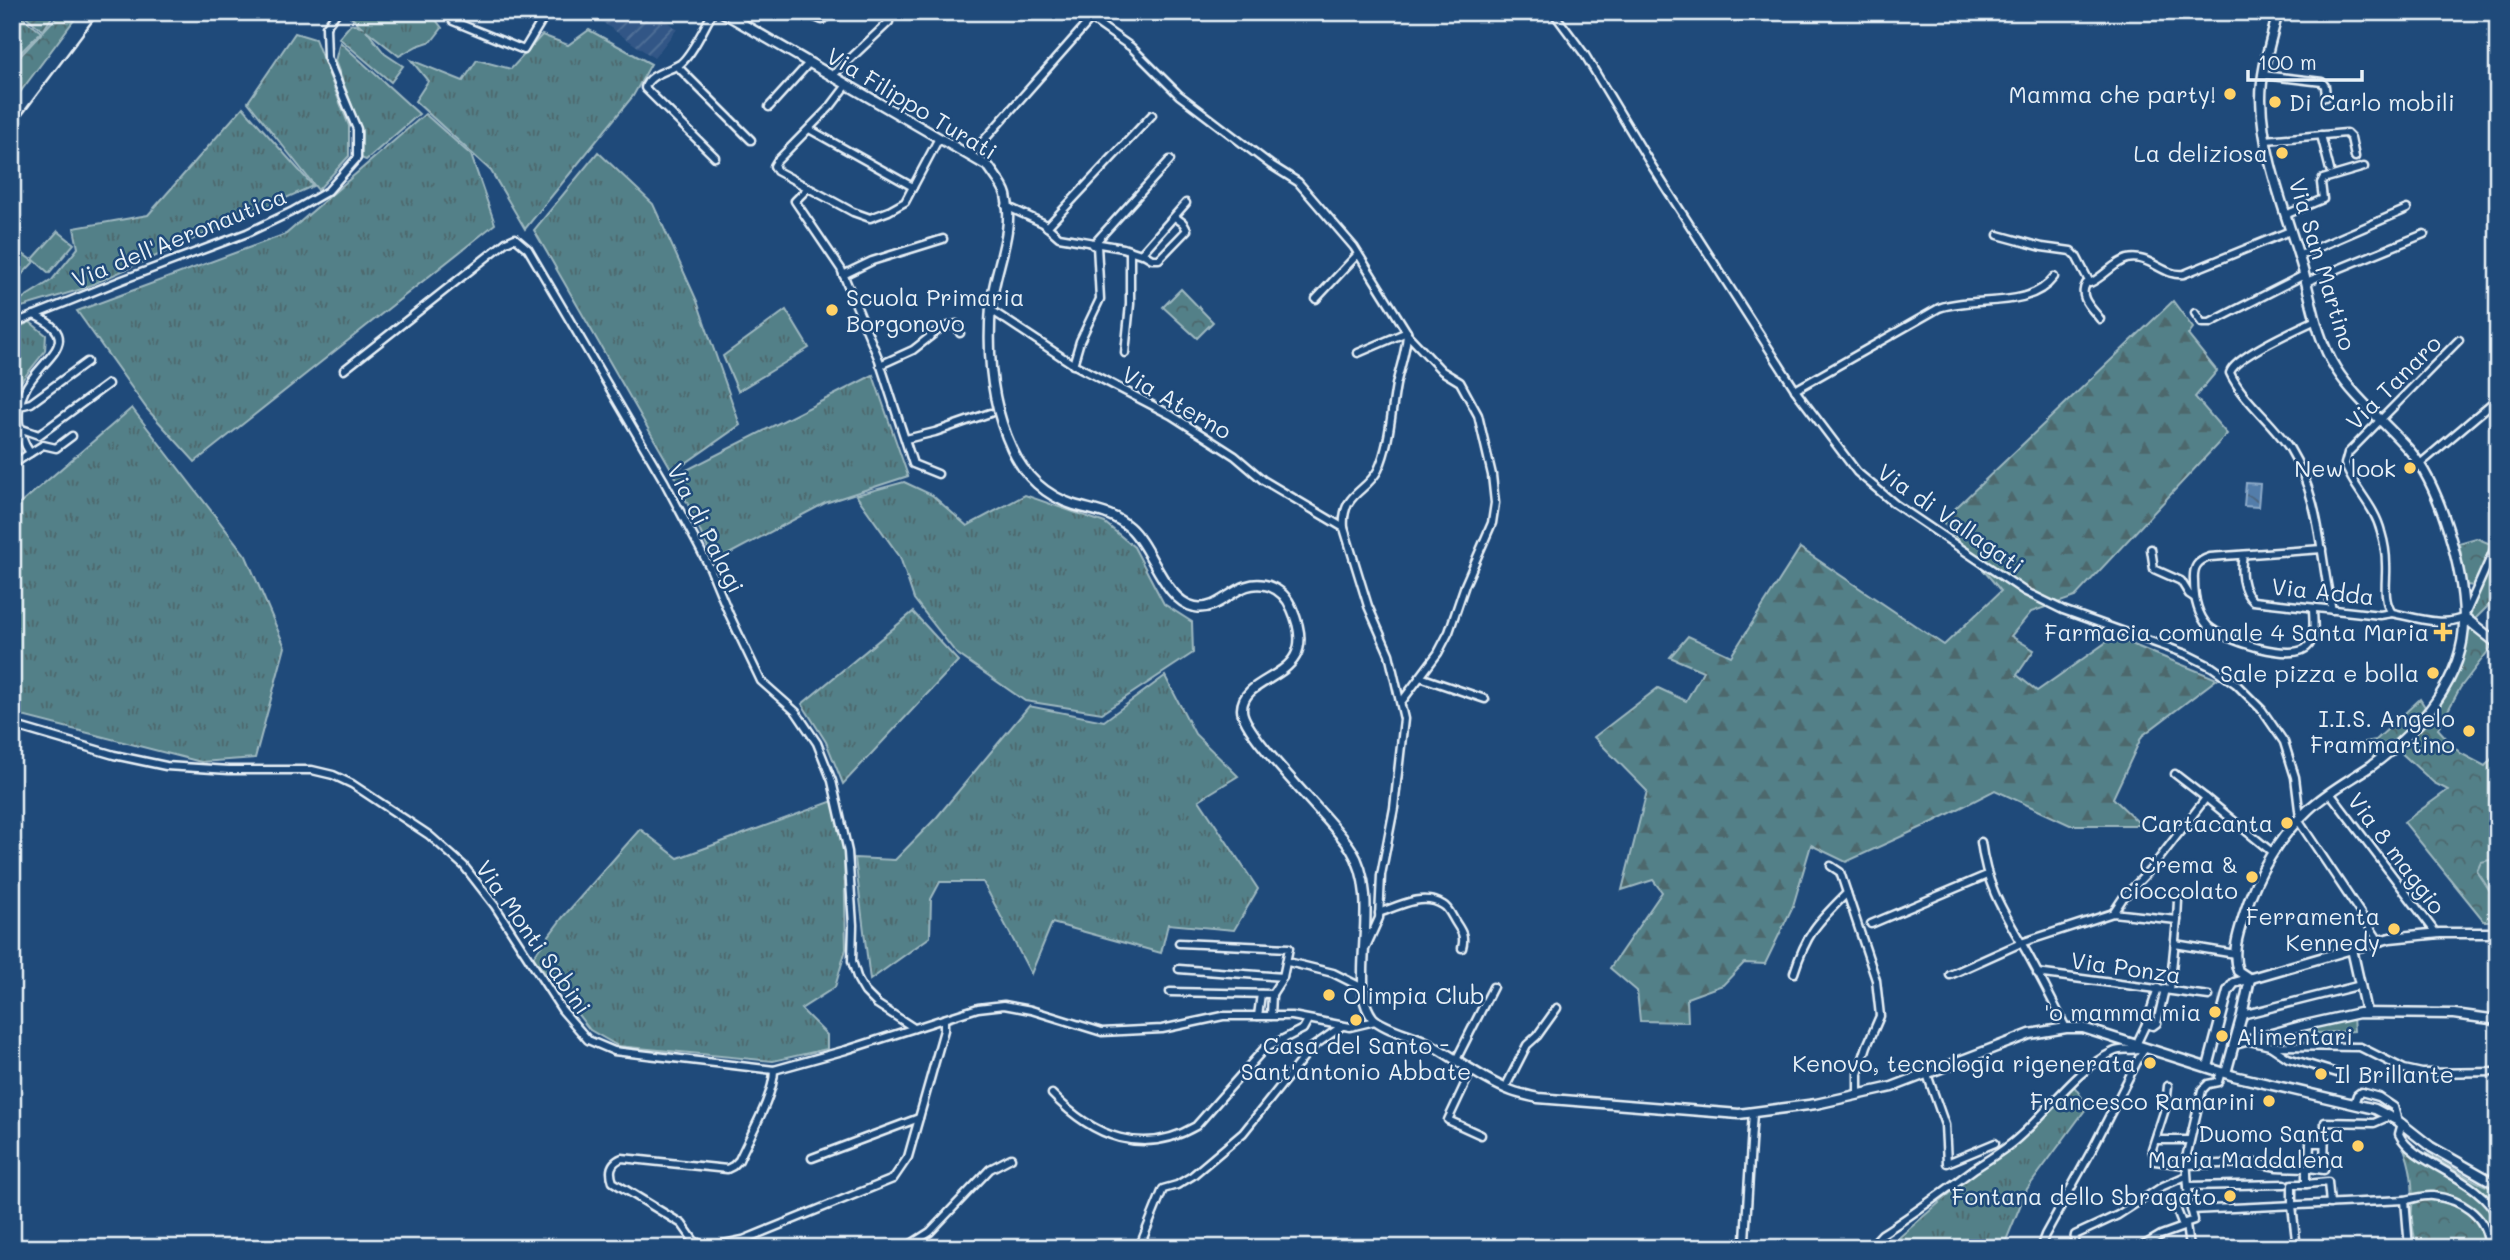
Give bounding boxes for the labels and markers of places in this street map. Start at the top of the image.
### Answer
place label: Mamma che party! [2009,79,2216,109]
marker: Mamma che party! [2222,86,2238,102]
place label: Di Carlo mobili [2289,87,2455,117]
marker: Di Carlo mobili [2267,94,2283,110]
place label: La deliziosa [2134,138,2268,168]
marker: La deliziosa [2274,145,2290,161]
place label: Scuola Primaria Borgonovo [846,282,1024,338]
marker: Scuola Primaria Borgonovo [824,302,840,318]
place label: New look [2294,453,2396,483]
marker: New look [2402,460,2418,476]
place label: Farmacia comunale 4 Santa Maria [2045,617,2429,647]
marker: Farmacia comunale 4 Santa Maria [2435,624,2451,640]
place label: Sale pizza e bolla [2220,658,2419,688]
marker: Sale pizza e bolla [2425,665,2441,681]
place label: I.I.S. Angelo Frammartino [2310,703,2455,759]
marker: I.I.S. Angelo Frammartino [2461,723,2477,739]
place label: Cartacanta [2141,808,2273,838]
marker: Cartacanta [2279,815,2295,831]
place label: Crema & cioccolato [2119,849,2238,905]
marker: Crema & cioccolato [2244,869,2260,885]
place label: Ferramenta Kennedy [2246,901,2380,957]
marker: Ferramenta Kennedy [2386,921,2402,937]
place label: Olimpia Club [1343,980,1485,1010]
marker: Olimpia Club [1321,987,1337,1003]
place label: 'o mamma mia [2044,997,2201,1027]
marker: 'o mamma mia [2207,1004,2223,1020]
marker: Casa del Santo - Sant'antonio Abbate [1348,1012,1364,1028]
place label: Alimentari [2236,1021,2353,1051]
marker: Alimentari [2214,1028,2230,1044]
place label: Casa del Santo - Sant'antonio Abbate [1241,1030,1471,1086]
place label: Kenovo, tecnologia rigenerata [1792,1048,2136,1078]
marker: Kenovo, tecnologia rigenerata [2142,1055,2158,1071]
place label: Il Brillante [2335,1059,2454,1089]
marker: Il Brillante [2313,1066,2329,1082]
place label: Francesco Ramarini [2030,1086,2255,1116]
marker: Francesco Ramarini [2261,1093,2277,1109]
place label: Duomo Santa Maria Maddalena [2148,1118,2344,1174]
marker: Duomo Santa Maria Maddalena [2350,1138,2366,1154]
place label: Fontana dello Sbragato [1952,1181,2216,1211]
marker: Fontana dello Sbragato [2222,1188,2238,1204]

